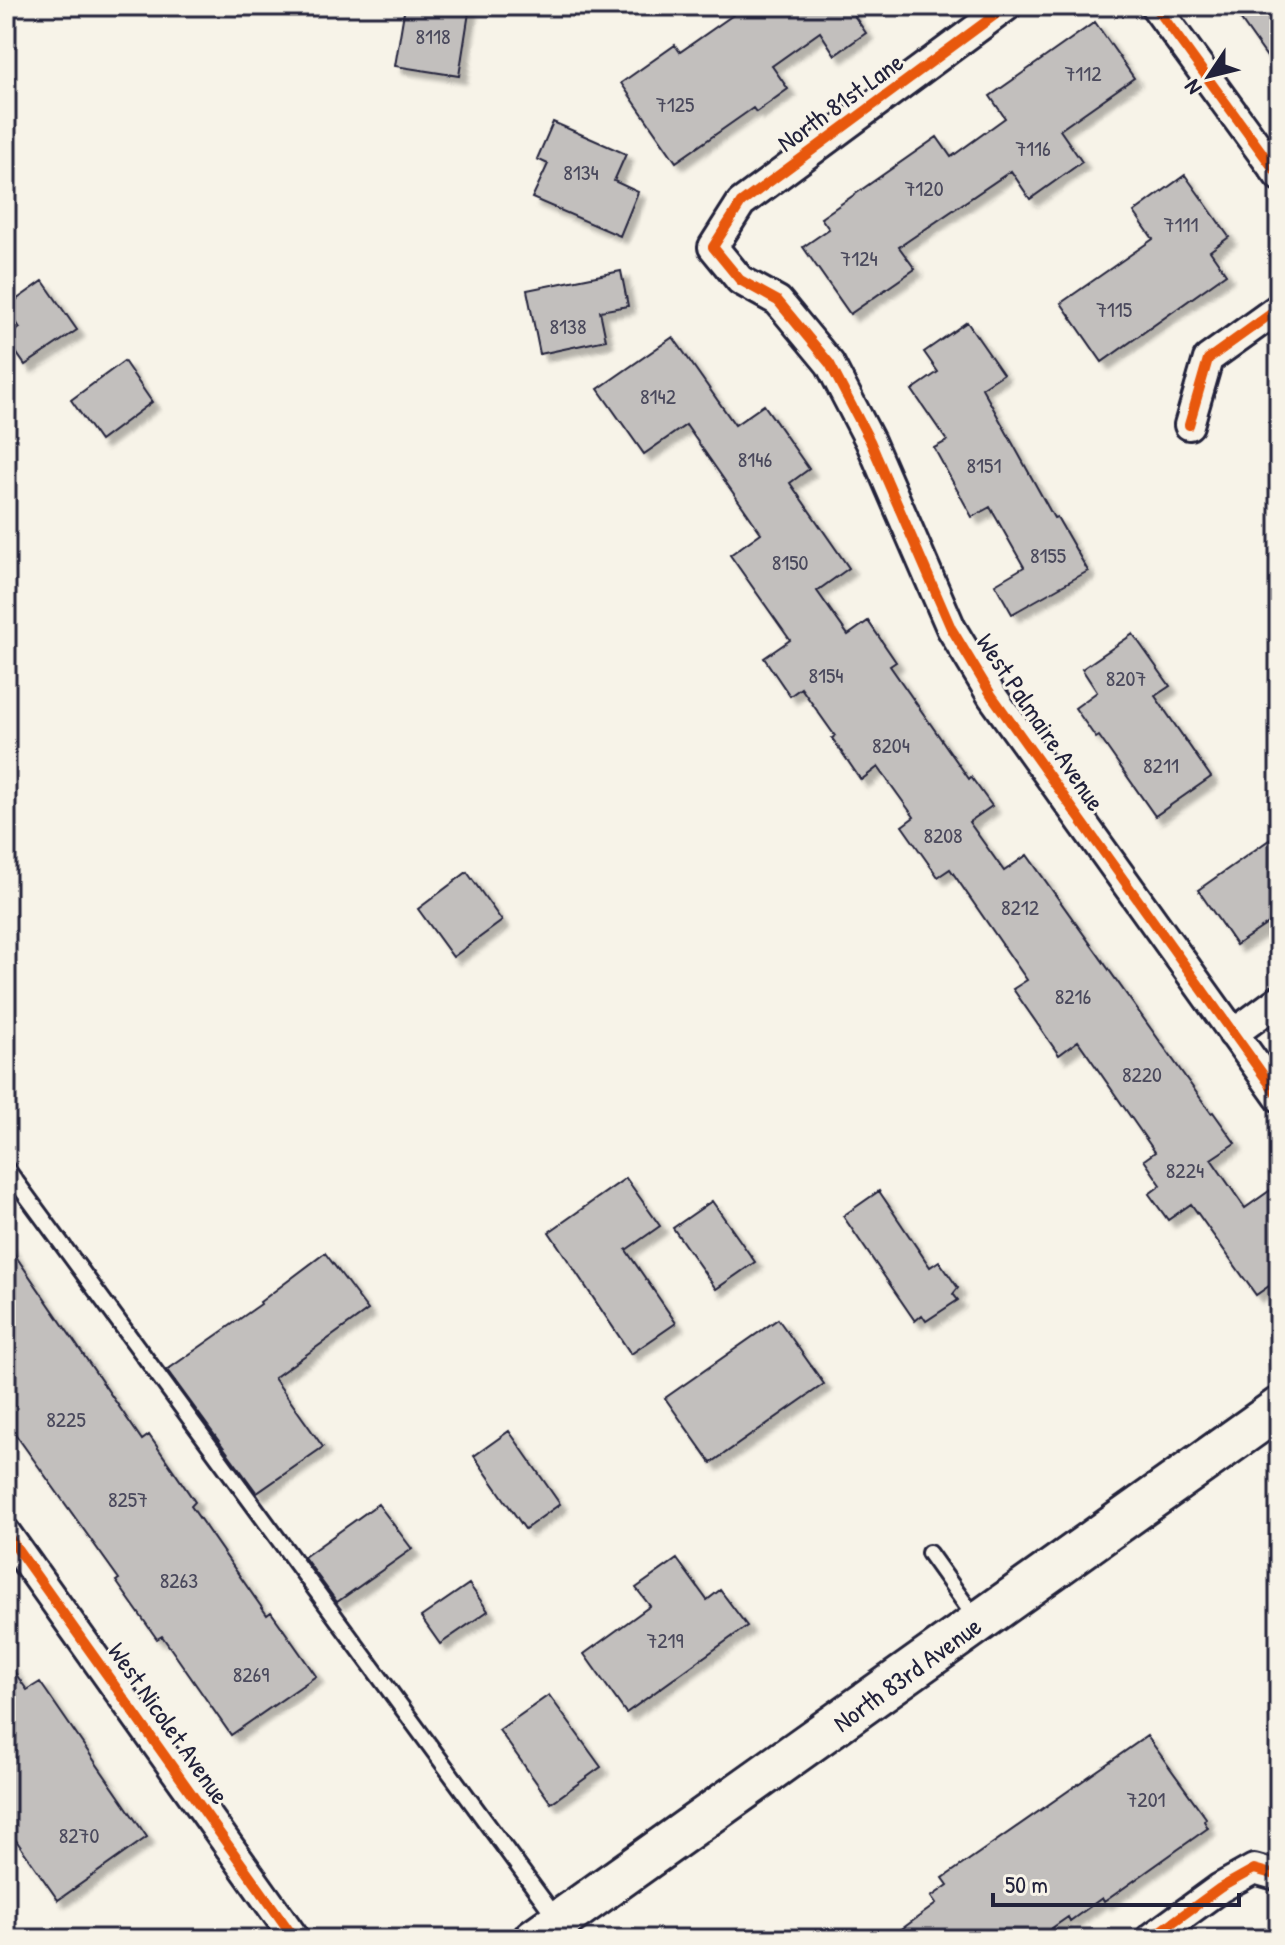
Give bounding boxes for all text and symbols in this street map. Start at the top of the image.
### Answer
house number: 8118 [415,21,451,51]
north arrow [1169,36,1249,116]
street label: North 81st Lane [770,44,910,160]
house number: 7112 [1064,58,1102,88]
text: N [1177,74,1208,101]
house number: 7125 [656,89,694,119]
house number: 7116 [1015,133,1051,163]
house number: 8134 [563,157,599,187]
house number: 7120 [904,173,944,203]
house number: 7111 [1164,209,1198,239]
house number: 7124 [840,243,878,273]
house number: 7115 [1096,294,1132,324]
house number: 8138 [550,311,586,341]
house number: 8142 [640,381,677,411]
house number: 8146 [738,444,772,474]
house number: 8151 [967,450,1001,480]
house number: 8155 [1030,540,1066,570]
house number: 8150 [772,547,808,577]
street label: West Palmaire Avenue [969,626,1113,818]
house number: 8154 [808,660,844,690]
house number: 8207 [1106,663,1146,693]
house number: 8204 [872,730,910,760]
house number: 8211 [1143,750,1179,780]
house number: 8208 [923,820,963,850]
house number: 8212 [1001,892,1040,922]
house number: 8216 [1055,981,1092,1011]
house number: 8220 [1122,1059,1162,1089]
house number: 8224 [1166,1155,1204,1185]
house number: 8225 [46,1404,86,1434]
house number: 8257 [108,1484,148,1514]
house number: 8263 [160,1565,198,1595]
street label: North 83rd Avenue [826,1608,988,1740]
house number: 7219 [646,1625,684,1655]
street label: West Nicolet Avenue [100,1635,238,1811]
house number: 8269 [233,1659,269,1689]
house number: 7201 [1126,1784,1166,1814]
house number: 8270 [59,1820,99,1850]
scale bar [993,1857,1239,1907]
text: 50 m [1005,1868,1048,1900]

